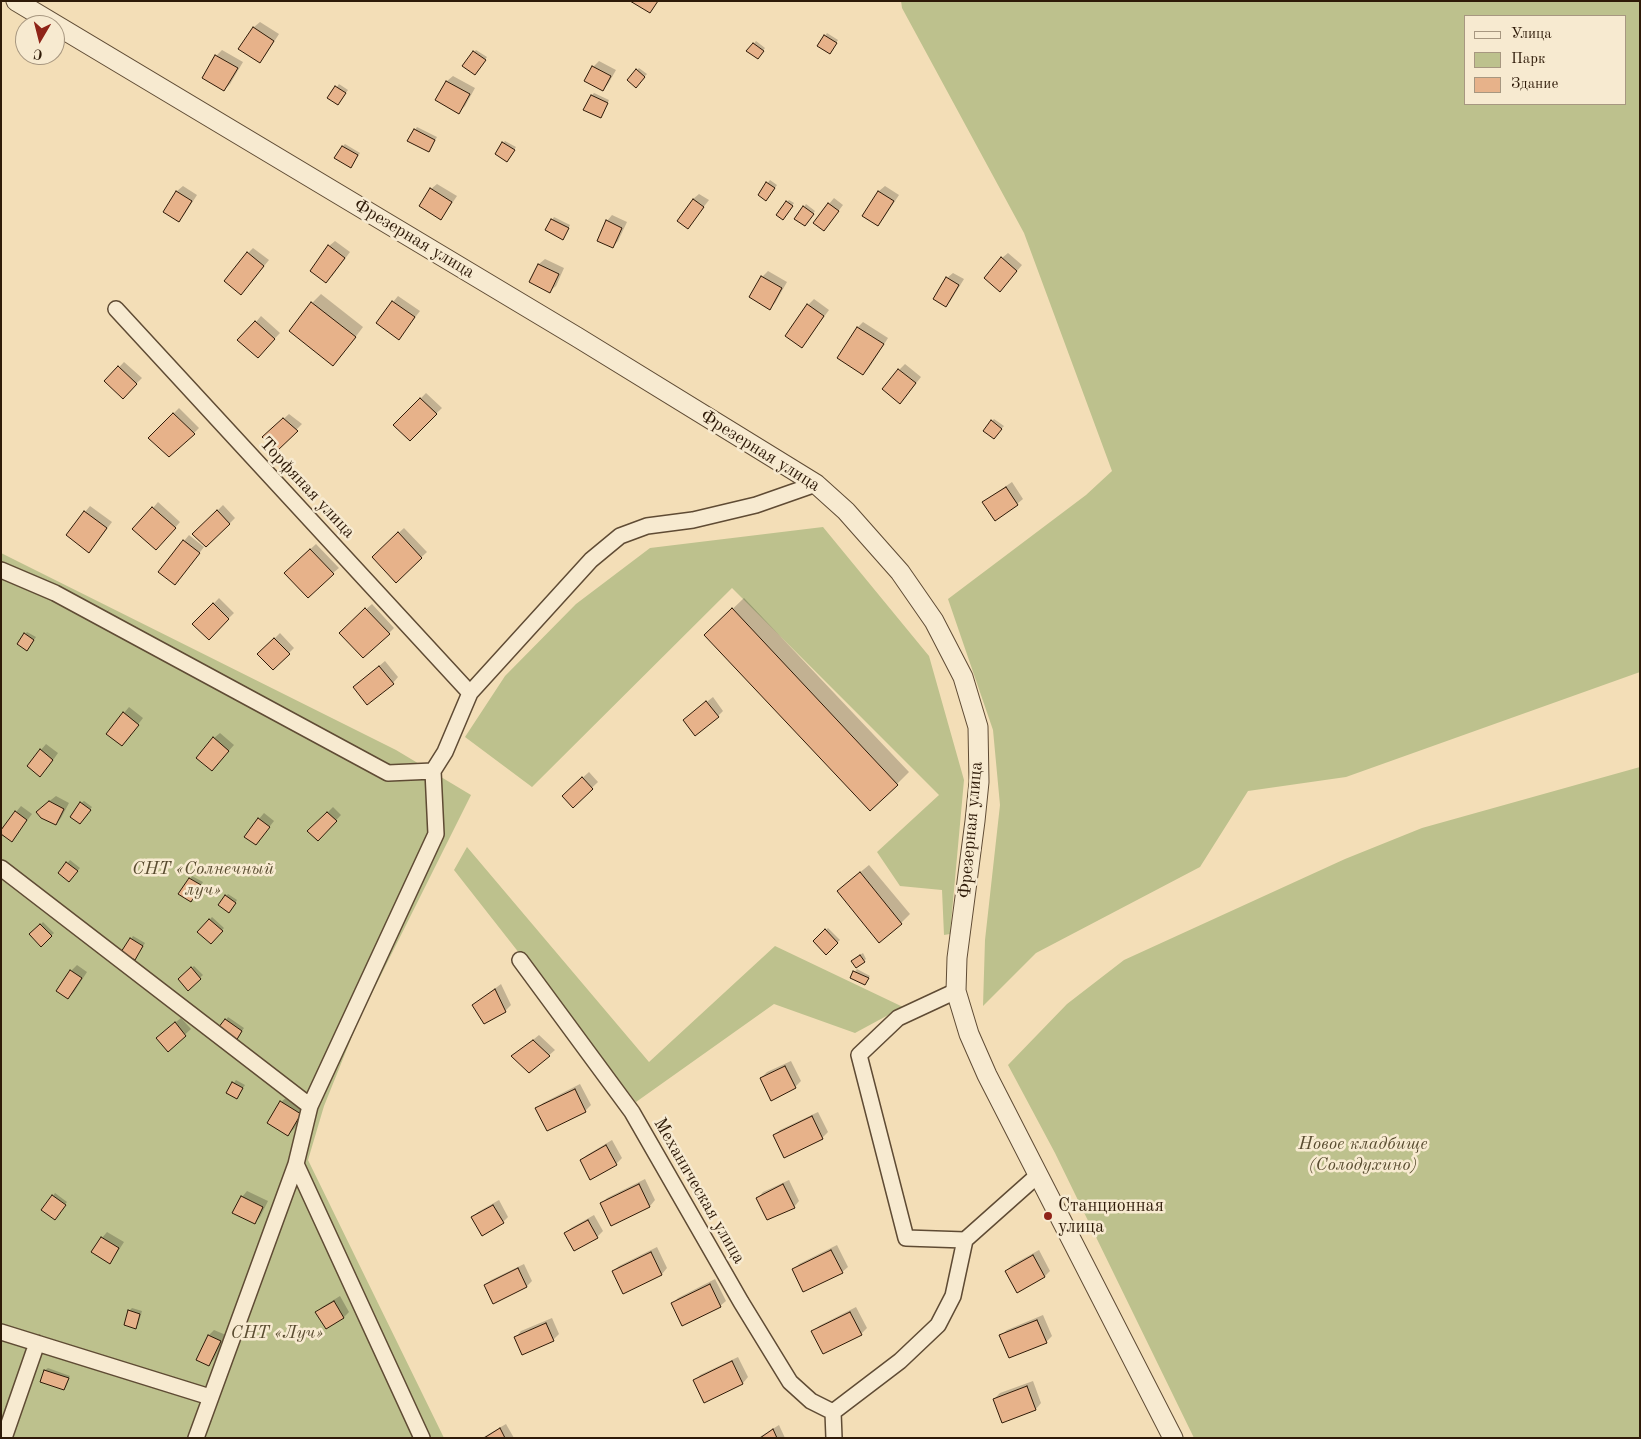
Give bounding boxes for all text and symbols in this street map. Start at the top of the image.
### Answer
north arrow [15,15,65,65]
legend [1464,15,1626,105]
text: Улица [1511,27,1552,42]
text: С [32,46,44,61]
text: Парк [1511,52,1546,67]
text: Здание [1511,77,1558,92]
street label: Фрезерная улица [350,194,478,284]
street label: Фрезерная улица [696,405,824,497]
street label: Торфяная улица [255,433,359,543]
street label: Фрезерная улица [954,761,988,899]
park label: СНТ «Солнечный луч» [132,858,274,901]
street label: Механическая улица [648,1114,750,1268]
park label: Новое кладбище (Солодухино) [1298,1133,1428,1176]
place label: Станционная улица [1058,1195,1164,1238]
marker: Станционная улица [1042,1210,1054,1222]
park label: СНТ «Луч» [231,1322,323,1344]

